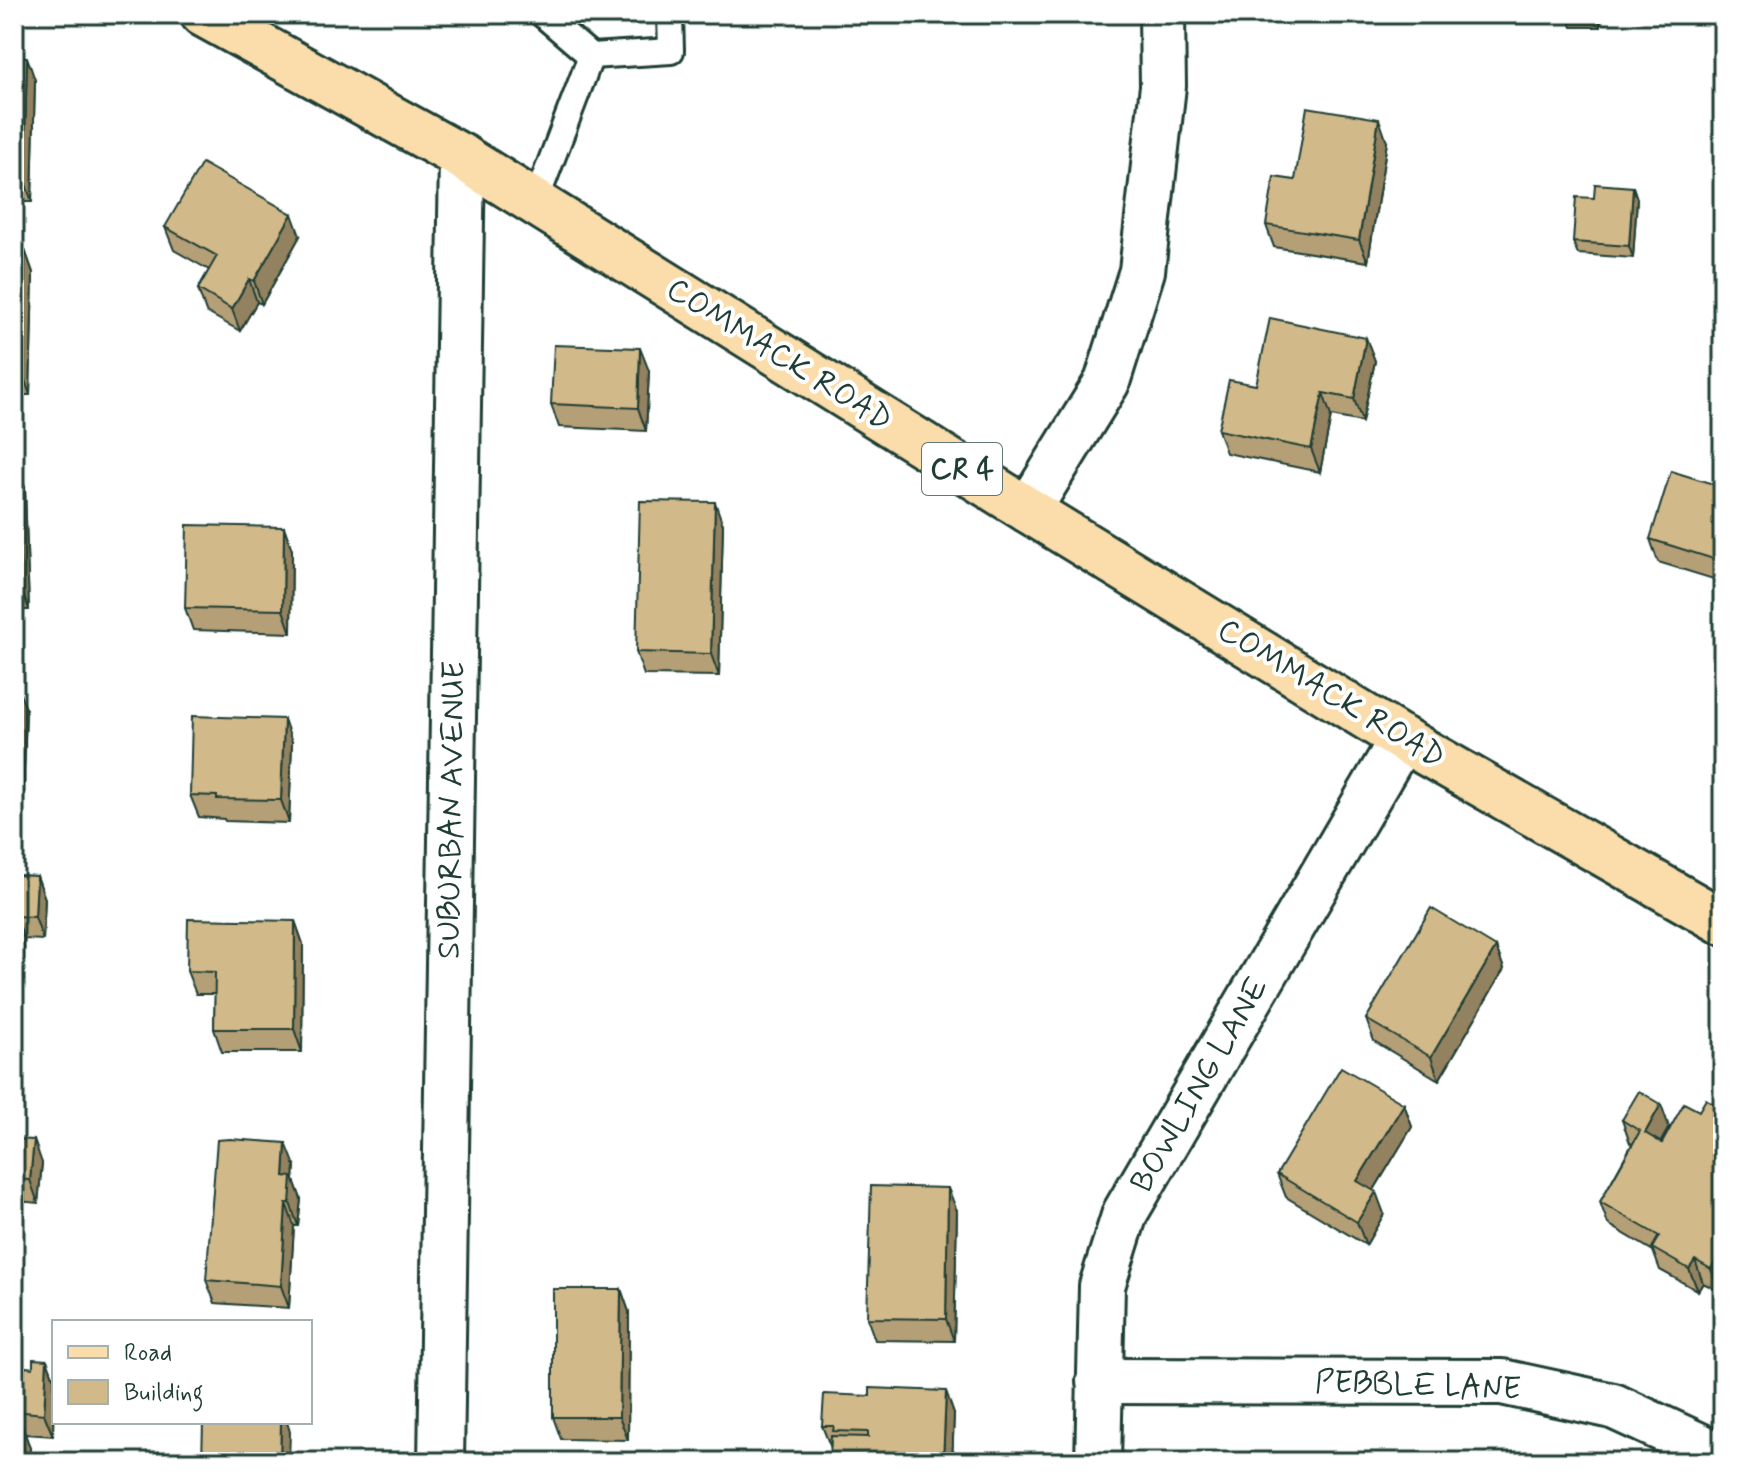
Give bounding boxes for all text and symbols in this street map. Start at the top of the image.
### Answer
street label: COMMACK ROAD [658,269,900,441]
road number: CR 4 [922,443,1002,495]
street label: COMMACK ROAD [1209,609,1453,779]
street label: SUBURBAN AVENUE [428,661,476,959]
street label: BOWLING LANE [1121,970,1279,1200]
legend [52,1320,312,1424]
text: Road [124,1338,172,1369]
street label: PEBBLE LANE [1314,1361,1522,1411]
text: Building [124,1378,204,1412]

